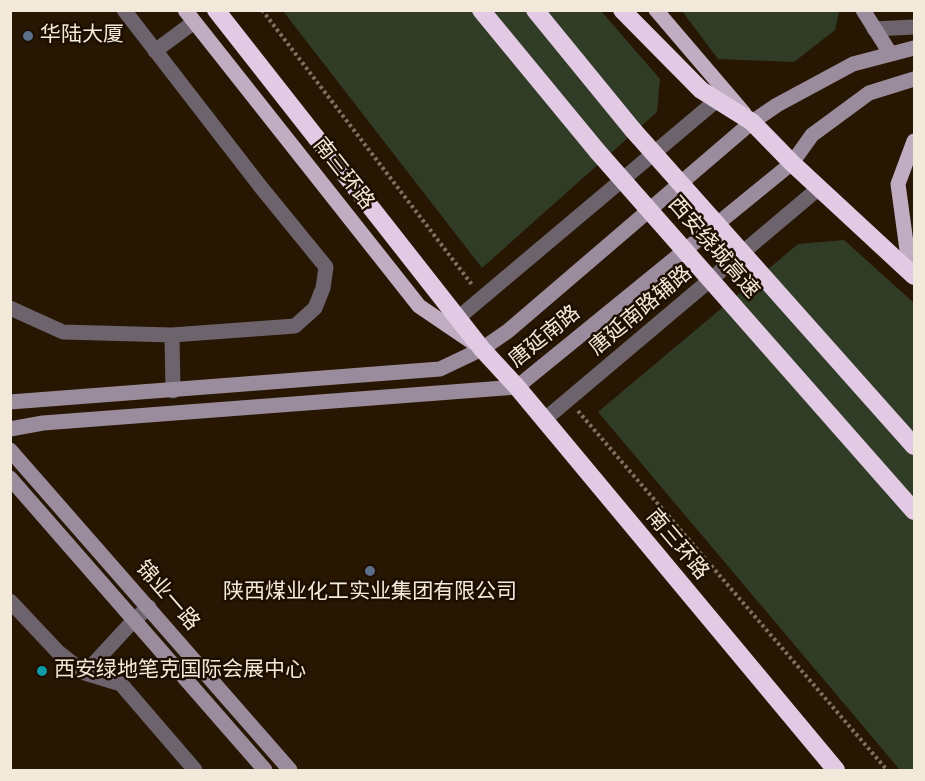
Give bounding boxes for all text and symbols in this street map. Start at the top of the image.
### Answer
place label: 华陆大厦 [40,23,124,49]
marker: 华陆大厦 [21,29,35,43]
street label: 南三环路 [307,133,379,215]
street label: 西安绕城高速 [662,192,764,304]
street label: 唐延南路辅路 [585,261,697,361]
street label: 唐延南路 [504,301,586,373]
street label: 南三环路 [640,505,714,585]
street label: 锦业一路 [130,556,204,636]
marker: 陕西煤业化工实业集团有限公司 [363,564,377,578]
place label: 陕西煤业化工实业集团有限公司 [223,580,517,606]
place label: 西安绿地笔克国际会展中心 [54,658,306,684]
marker: 西安绿地笔克国际会展中心 [35,664,49,678]

